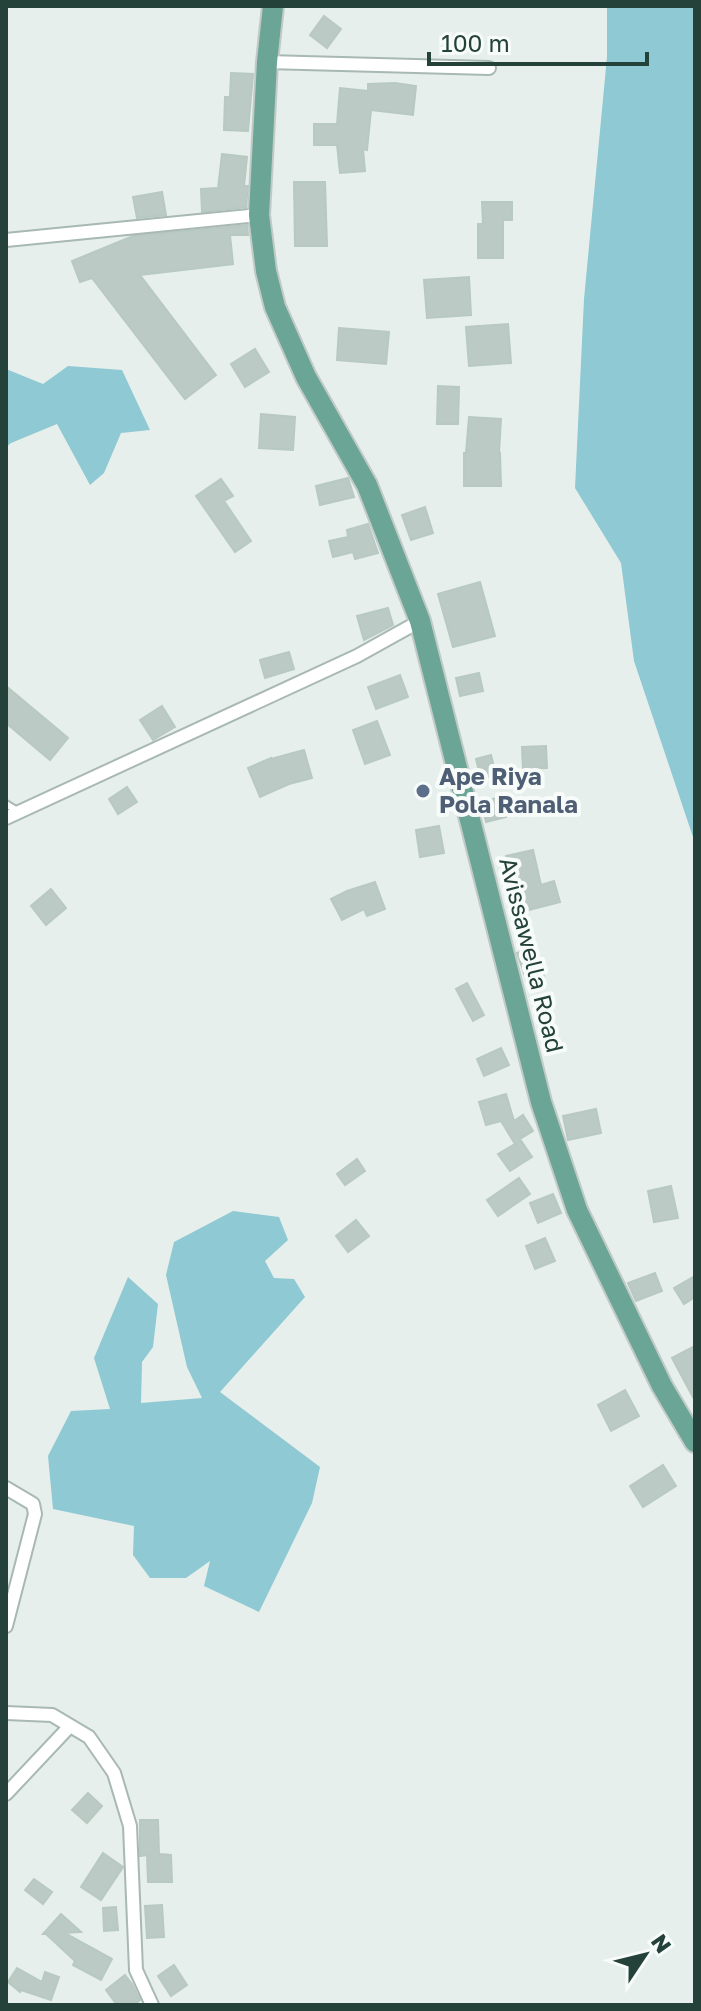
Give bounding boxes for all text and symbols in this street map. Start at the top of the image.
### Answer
scale bar [429,16,647,66]
text: 100 m [441,28,510,57]
place label: Ape Riya Pola Ranala [439,761,578,818]
marker: Ape Riya Pola Ranala [414,782,432,800]
street label: Avissawella Road [494,854,571,1055]
north arrow [605,1915,685,1995]
text: N [646,1929,678,1958]

